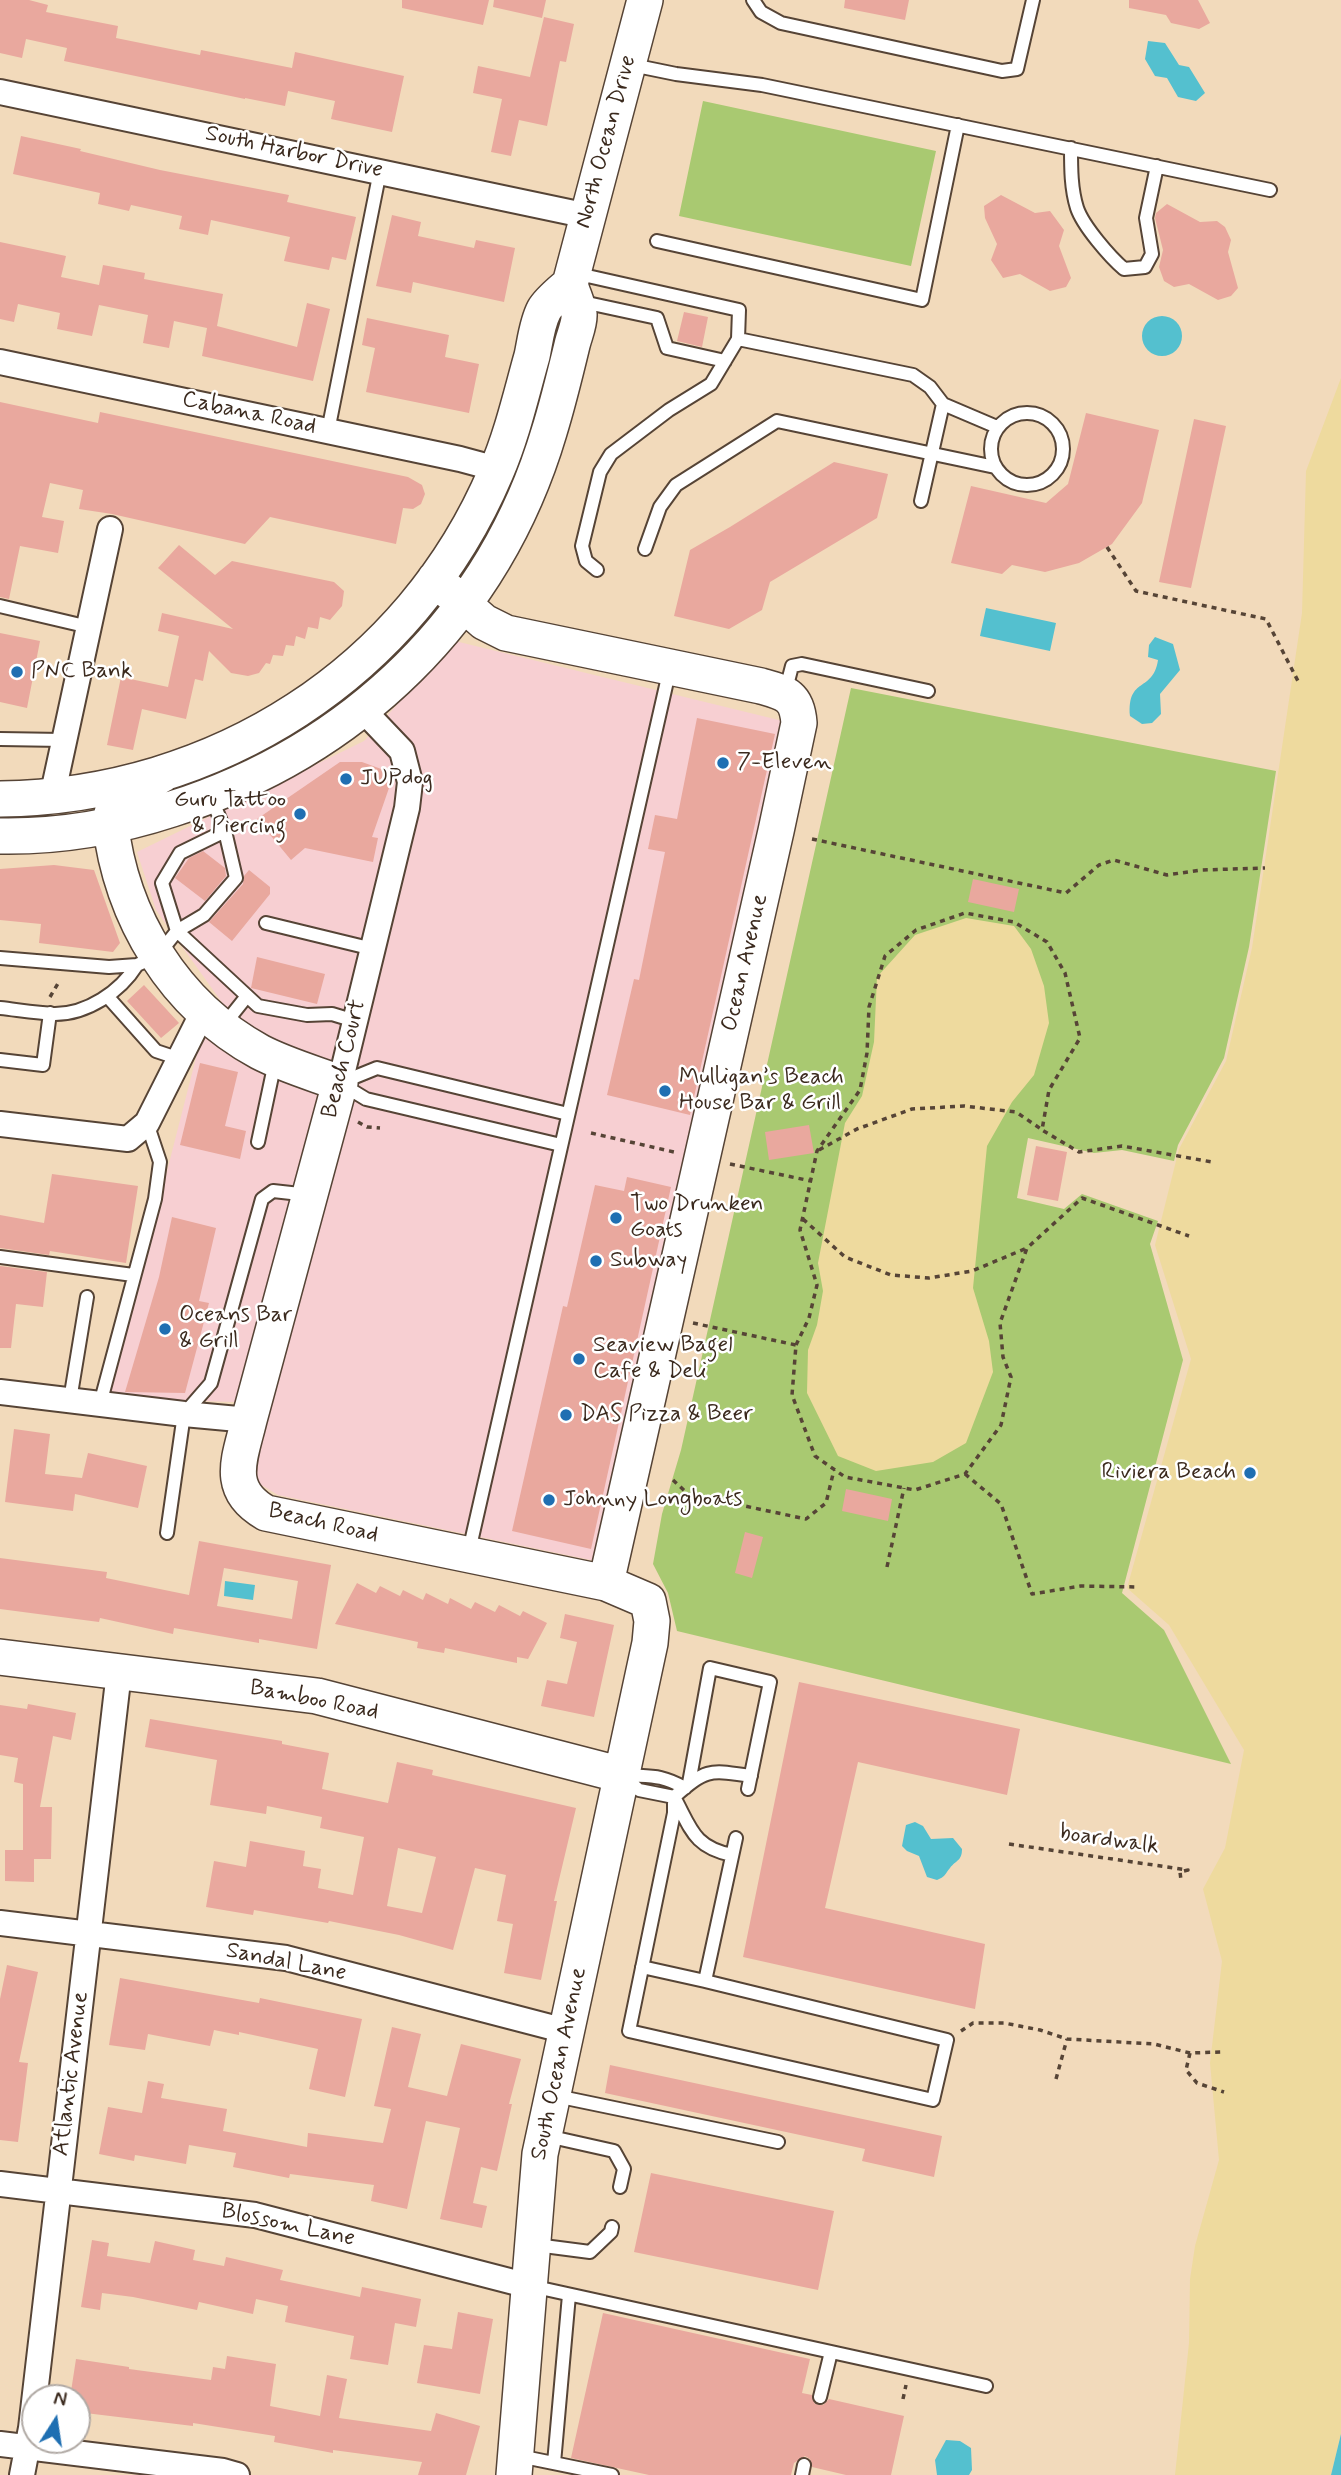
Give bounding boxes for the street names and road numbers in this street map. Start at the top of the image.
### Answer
street label: North Ocean Drive [571,52,643,232]
street label: South Harbor Drive [203,121,385,185]
street label: Cabana Road [179,386,319,442]
street label: Ocean Avenue [717,892,775,1034]
street label: Beach Court [317,997,373,1121]
street label: Beach Road [265,1498,381,1550]
street label: Bamboo Road [247,1675,381,1727]
street label: boardwalk [1057,1820,1161,1862]
street label: Sandal Lane [224,1938,348,1988]
street label: South Ocean Avenue [526,1965,594,2163]
street label: Atlantic Avenue [48,1990,96,2158]
street label: Blossom Lane [219,2198,357,2254]

